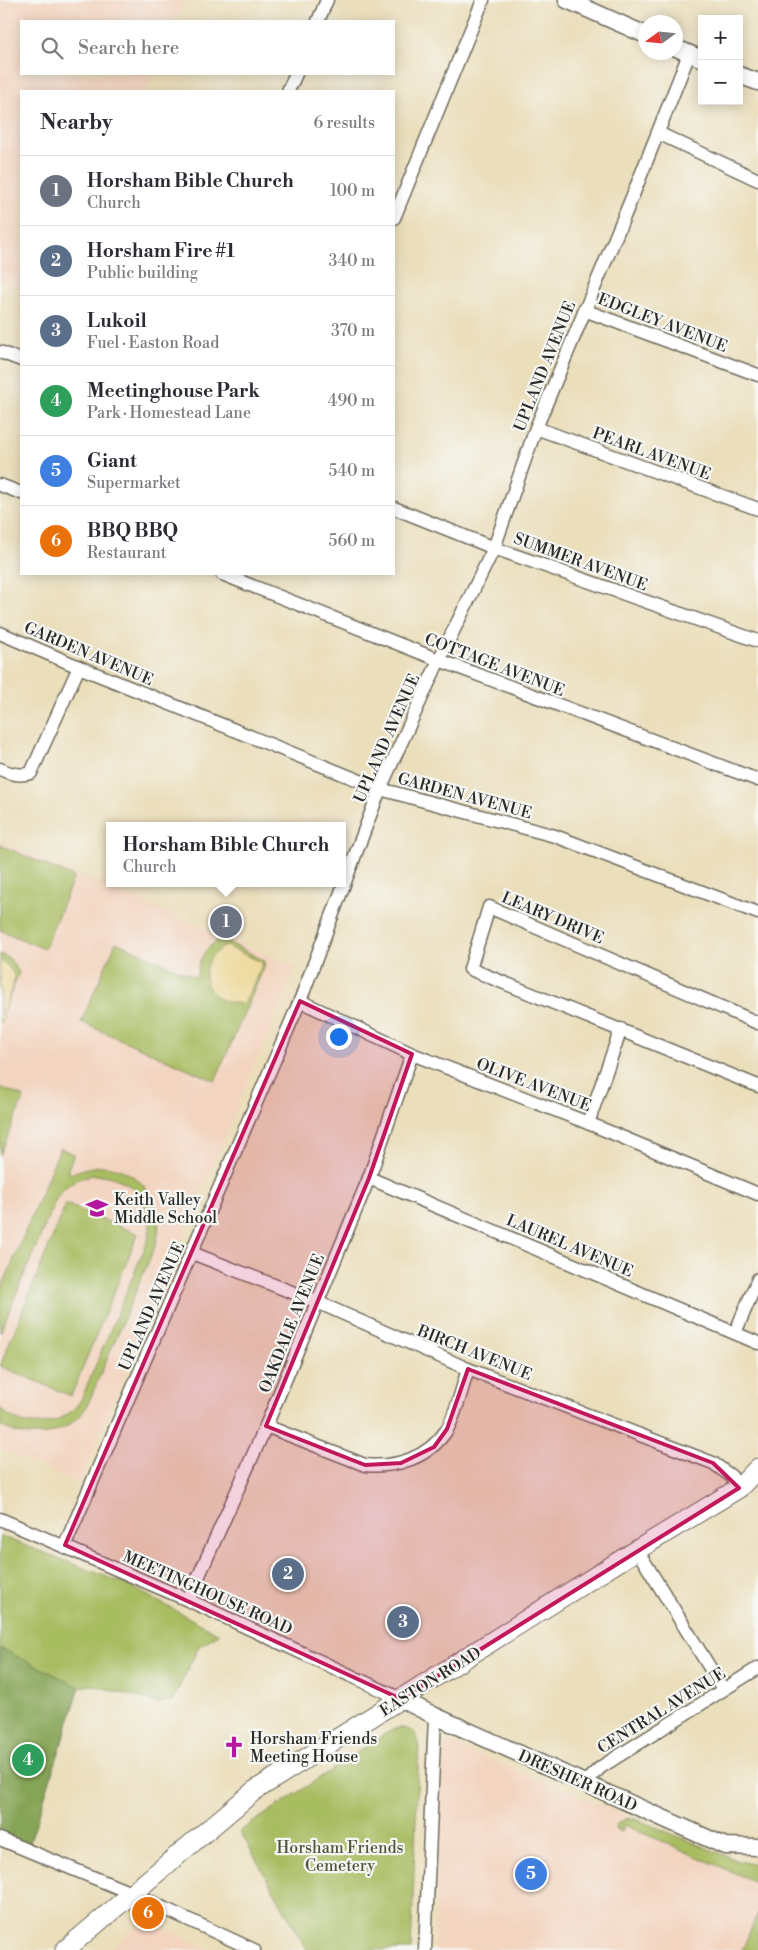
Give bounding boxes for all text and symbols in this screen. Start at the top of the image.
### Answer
north arrow [638,15,683,60]
map controls [698,15,743,105]
button: + [698,15,743,60]
search box [20,20,395,75]
icon: search [38,34,66,62]
text: Search here [78,36,179,60]
button: − [698,60,743,105]
text: Nearby [40,110,113,136]
text: 6 results [314,113,375,133]
text: Horsham Bible Church [87,169,294,193]
text: 1 [52,181,60,201]
text: 100 m [330,181,375,201]
text: Church [87,193,141,213]
text: Horsham Fire #1 [87,239,235,263]
text: 2 [51,251,61,271]
text: 340 m [328,251,375,271]
text: Public building [87,263,198,283]
street label: EDGLEY AVENUE [595,289,730,357]
street label: UPLAND AVENUE [510,298,580,435]
text: Lukoil [87,309,147,333]
text: 3 [51,321,61,341]
text: 370 m [331,321,375,341]
text: Fuel · Easton Road [87,333,219,353]
text: Meetinghouse Park [87,379,260,403]
text: 4 [51,391,61,411]
text: 490 m [328,391,375,411]
text: Park · Homestead Lane [87,403,251,423]
street label: PEARL AVENUE [590,423,714,485]
text: Giant [87,449,137,473]
text: 5 [51,461,61,481]
text: 540 m [328,461,375,481]
text: Supermarket [87,473,181,493]
text: BBQ BBQ [87,519,178,543]
street label: SUMMER AVENUE [511,528,650,595]
text: 6 [51,531,61,551]
text: 560 m [329,531,375,551]
text: Restaurant [87,543,166,563]
street label: GARDEN AVENUE [21,618,156,690]
street label: COTTAGE AVENUE [422,629,567,701]
street label: UPLAND AVENUE [350,671,424,806]
street label: GARDEN AVENUE [395,768,534,824]
popup [106,822,346,887]
text: Horsham Bible Church [123,833,329,857]
text: Church [123,857,177,877]
street label: LEARY DRIVE [498,887,607,948]
pin: 1 [210,903,242,941]
your location [326,1024,352,1050]
street label: OLIVE AVENUE [473,1054,594,1116]
place label: Keith Valley Middle School [114,1190,217,1228]
school or university icon: Keith Valley Middle School [84,1195,110,1221]
street label: LAUREL AVENUE [503,1210,636,1282]
street label: UPLAND AVENUE [115,1239,189,1374]
street label: OAKDALE AVENUE [255,1251,329,1396]
street label: BIRCH AVENUE [413,1320,535,1385]
street label: MEETINGHOUSE ROAD [120,1546,295,1639]
pin: 2 [272,1555,304,1593]
pin: 3 [387,1603,419,1641]
street label: EASTON ROAD [376,1643,485,1721]
street label: CENTRAL AVENUE [594,1663,729,1758]
place label: Horsham Friends Meeting House [250,1729,377,1767]
church icon: Horsham Friends Meeting House [221,1734,247,1760]
pin: 4 [12,1741,44,1779]
street label: DRESHER ROAD [515,1746,640,1816]
park label: Horsham Friends Cemetery [276,1838,404,1876]
pin: 5 [515,1855,547,1893]
pin: 6 [132,1894,164,1932]

